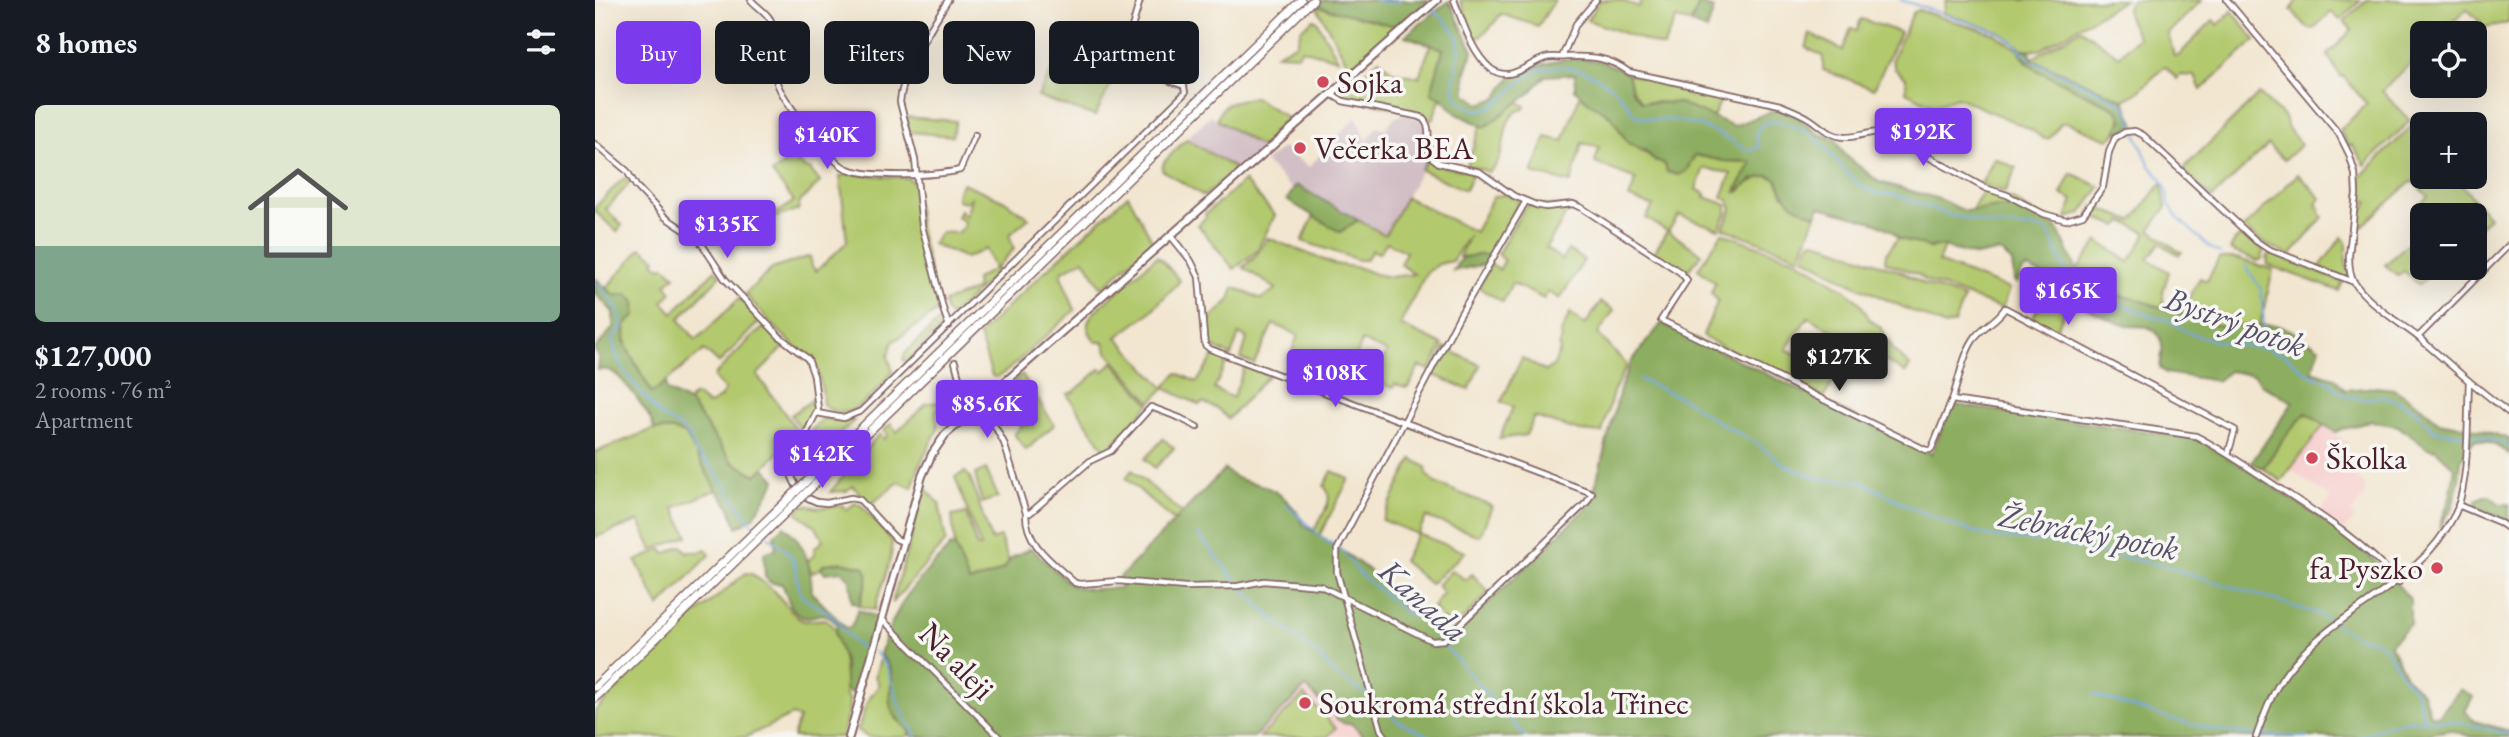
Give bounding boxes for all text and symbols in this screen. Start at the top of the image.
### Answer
chip: Buy [616,21,701,84]
chip: Rent [715,21,810,84]
chip: Filters [824,21,929,84]
chip: New [943,21,1035,84]
chip: Apartment [1049,21,1199,84]
map controls [2410,21,2487,280]
button: locate [2410,21,2487,98]
text: 8 homes [35,23,137,62]
icon: filters [522,23,560,61]
place label: Sojka [1337,61,1403,103]
marker: Sojka [1315,74,1331,90]
pin: $192K [1874,108,1972,168]
pin: $140K [778,111,876,171]
button: + [2410,112,2487,189]
text: $192K [1891,116,1955,146]
text: $140K [795,119,859,149]
place label: Večerka BEA [1314,127,1474,169]
marker: Večerka BEA [1292,140,1308,156]
icon: home [235,150,361,276]
pin: $135K [678,201,776,260]
button: − [2410,203,2487,280]
text: $135K [695,208,759,238]
pin: $165K [2019,268,2117,327]
text: $165K [2036,275,2100,305]
water label: Bystrý potok [2158,276,2312,367]
pin: $127K [1790,334,1888,393]
text: $127,000 [35,336,151,375]
text: $127K [1807,341,1871,371]
pin: $108K [1286,350,1384,409]
text: $108K [1303,357,1367,387]
text: 2 rooms · 76 m² [35,375,172,405]
pin: $85.6K [930,380,1044,440]
text: $85.6K [952,388,1022,418]
text: Apartment [35,405,133,435]
pin: $142K [773,430,871,490]
place label: Školka [2326,437,2407,479]
text: $142K [790,438,854,468]
marker: Školka [2304,450,2320,466]
water label: Žebrácký potok [1995,493,2182,570]
place label: fa Pyszko [2310,547,2423,589]
water label: Kanada [1369,548,1477,652]
marker: fa Pyszko [2429,560,2445,576]
street label: Na aleji [910,613,1004,709]
place label: Soukromá střední škola Třinec [1319,682,1689,724]
marker: Soukromá střední škola Třinec [1297,695,1313,711]

